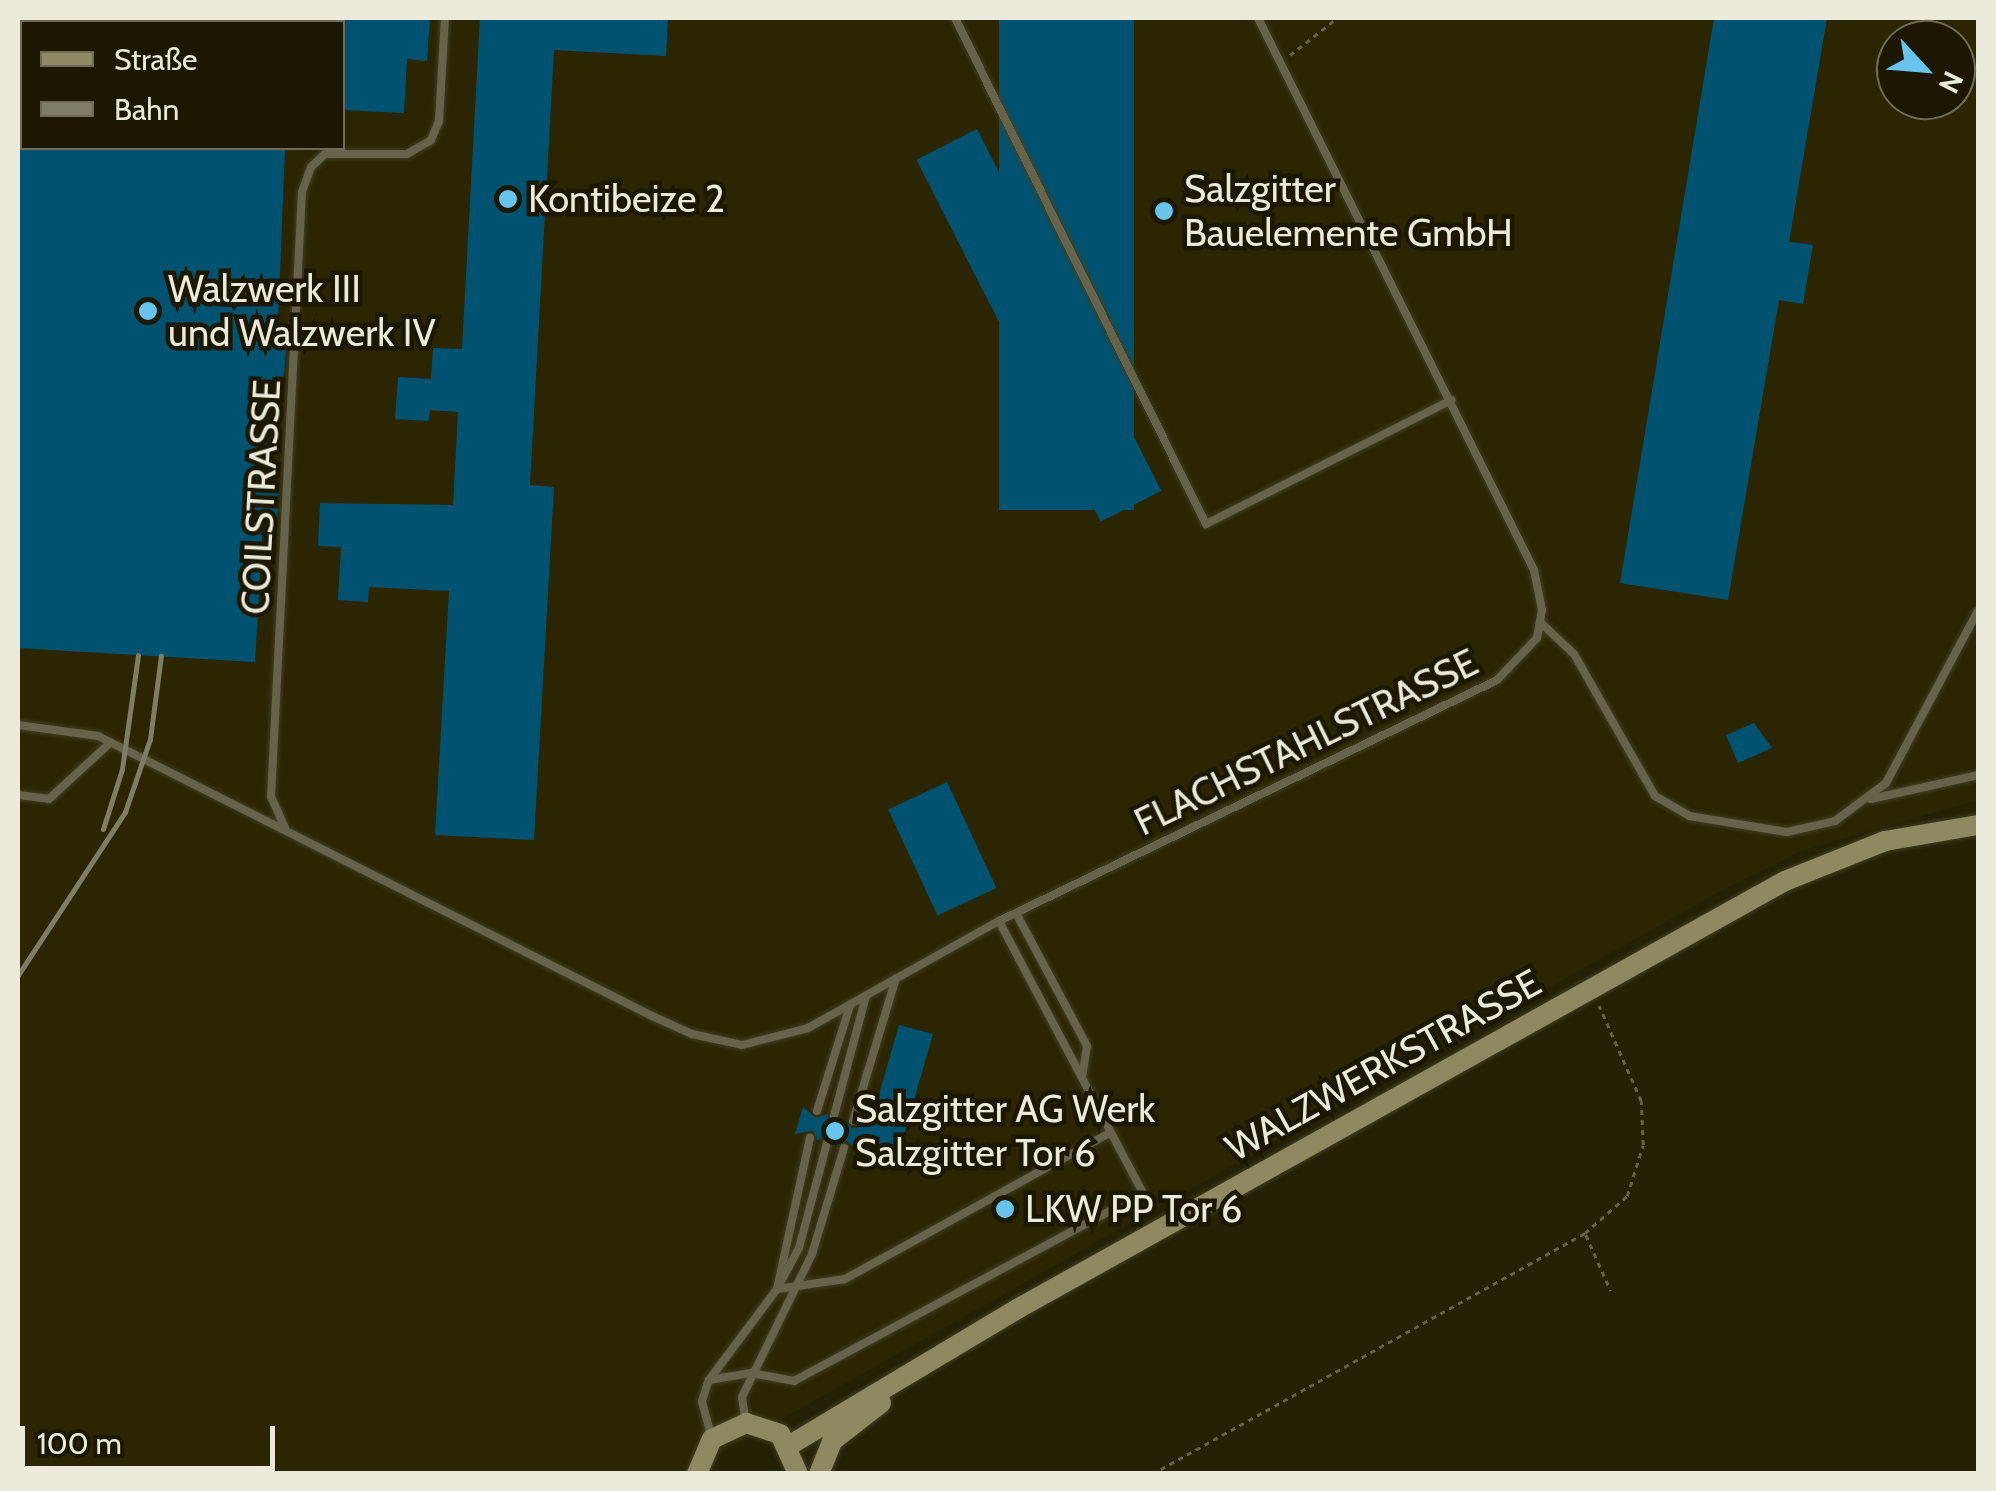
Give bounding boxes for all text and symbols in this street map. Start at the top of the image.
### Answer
legend [20,20,345,150]
north arrow [1876,20,1976,120]
text: Straße [114,41,197,78]
text: N [1932,66,1971,99]
text: Bahn [114,91,179,128]
place label: Salzgitter Bauelemente GmbH [1184,166,1513,255]
place label: Kontibeize 2 [528,176,725,222]
marker: Kontibeize 2 [497,188,519,210]
marker: Salzgitter Bauelemente GmbH [1153,200,1175,222]
place label: Walzwerk III und Walzwerk IV [168,266,436,356]
marker: Walzwerk III und Walzwerk IV [137,300,159,322]
street label: COILSTRASSE [232,378,290,616]
street label: FLACHSTAHLSTRASSE [1127,639,1485,845]
street label: WALZWERKSTRASSE [1217,959,1549,1171]
place label: Salzgitter AG Werk Salzgitter Tor 6 [855,1086,1155,1176]
marker: Salzgitter AG Werk Salzgitter Tor 6 [824,1120,846,1142]
place label: LKW PP Tor 6 [1025,1186,1242,1232]
marker: LKW PP Tor 6 [994,1198,1016,1220]
scale bar [25,1406,280,1468]
text: 100 m [37,1425,122,1462]

